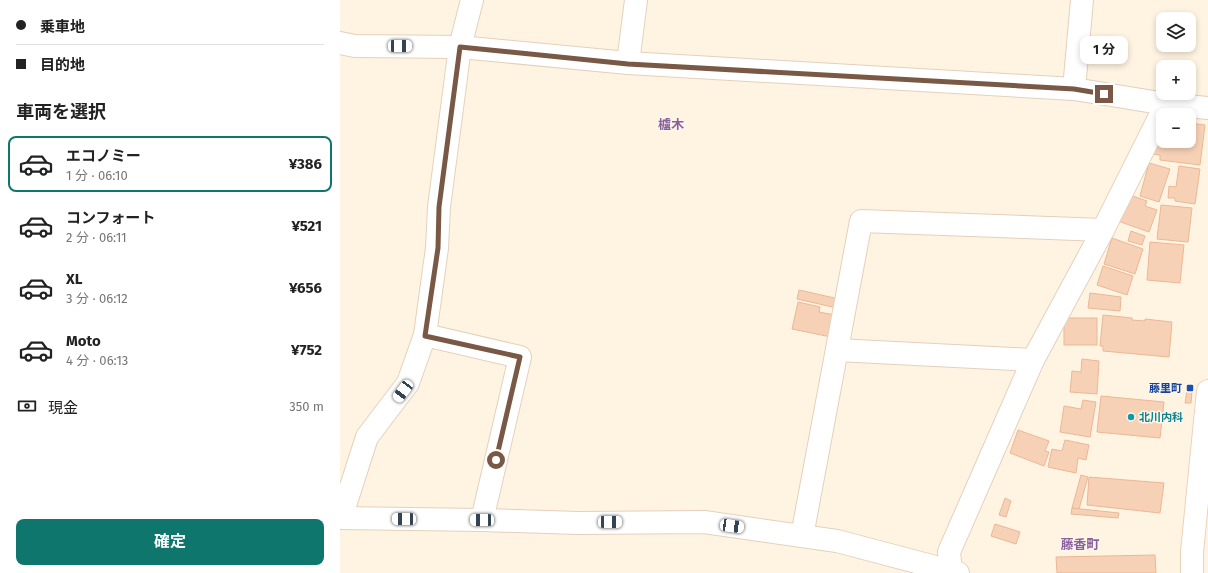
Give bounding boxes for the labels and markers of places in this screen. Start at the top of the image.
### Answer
place label: 藤里町 [1149,382,1182,395]
marker: 藤里町 [1185,383,1195,393]
place label: 北川内科 [1139,411,1183,424]
marker: 北川内科 [1126,412,1136,422]

